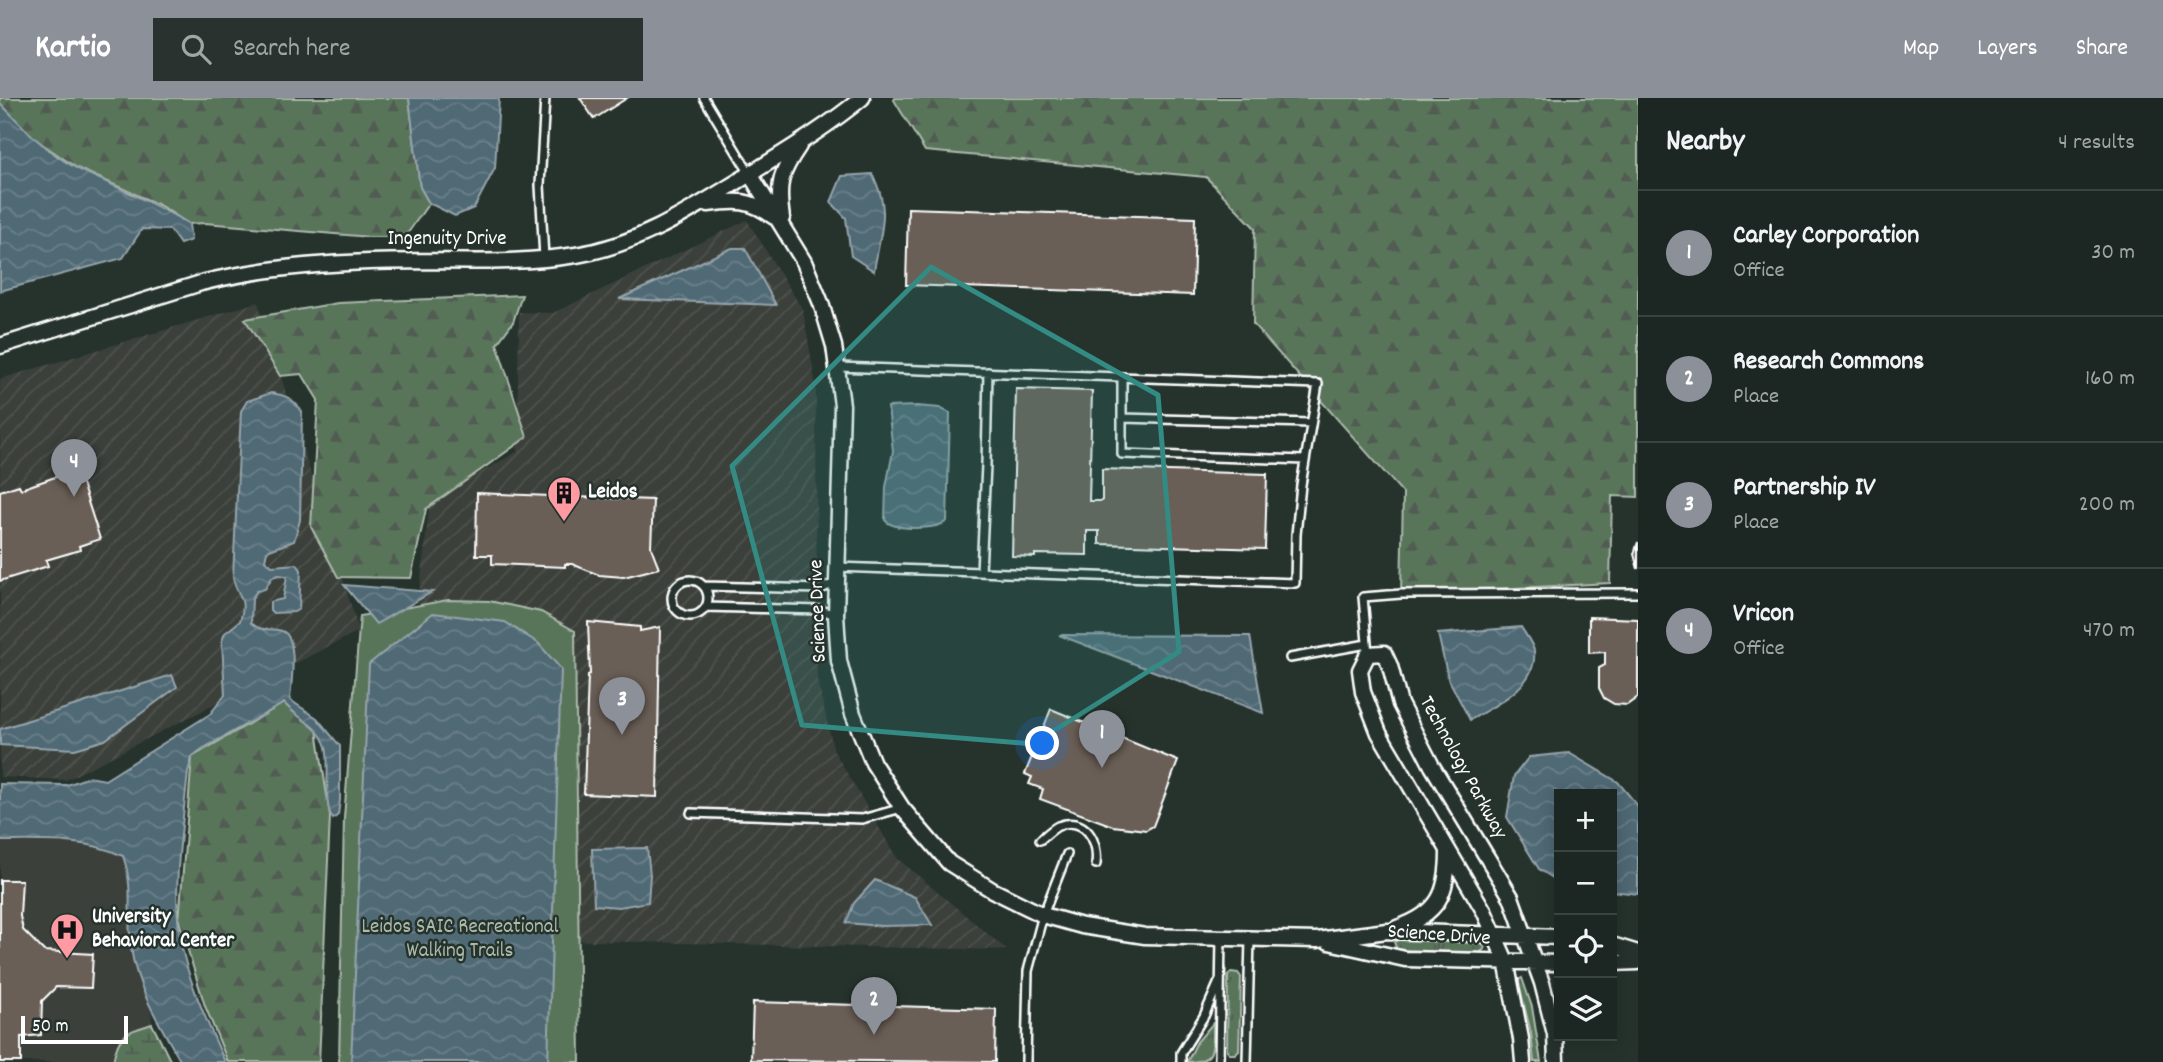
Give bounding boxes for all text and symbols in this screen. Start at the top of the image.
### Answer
search box [153,18,643,81]
text: Kartio [35,26,111,73]
icon: search [177,30,215,68]
text: Search here [233,31,350,68]
text: Map [1903,32,1939,66]
text: Layers [1977,32,2038,66]
text: Share [2076,32,2128,66]
text: Nearby [1666,122,1744,165]
text: 4 results [2058,127,2135,160]
text: Carley Corporation [1733,218,1919,255]
street label: Ingenuity Drive [388,225,506,255]
text: 1 [1686,237,1692,270]
text: 30 m [2091,237,2135,270]
text: Office [1733,255,1785,288]
text: Research Commons [1733,344,1924,381]
text: 2 [1684,363,1694,396]
text: 160 m [2085,363,2135,396]
text: Place [1733,381,1779,414]
pin: 4 [51,439,97,497]
text: Partnership IV [1733,470,1875,507]
building icon: Leidos [545,474,583,523]
place label: Leidos [588,478,638,508]
text: 3 [1684,489,1694,522]
text: 200 m [2079,489,2135,522]
text: Place [1733,507,1779,540]
street label: Science Drive [802,559,836,663]
text: Vricon [1733,596,1794,633]
text: 4 [1684,615,1694,648]
text: 470 m [2083,615,2135,648]
text: Office [1733,633,1785,666]
pin: 3 [599,677,645,735]
street label: Technology Parkway [1410,691,1514,845]
pin: 1 [1079,710,1125,768]
your location [1025,726,1059,760]
map controls [1554,789,1617,1041]
button: + [1554,789,1617,852]
button: − [1554,852,1617,915]
place label: University Behavioral Center [92,903,235,957]
hospital icon: University Behavioral Center [48,911,86,960]
park label: Leidos SAIC Recreational Walking Trails [361,913,559,967]
button: locate [1554,915,1617,978]
street label: Science Drive [1386,917,1492,955]
pin: 2 [851,977,897,1035]
button: layers [1554,978,1617,1041]
scale bar [21,1013,128,1045]
text: 50 m [32,1014,69,1041]

